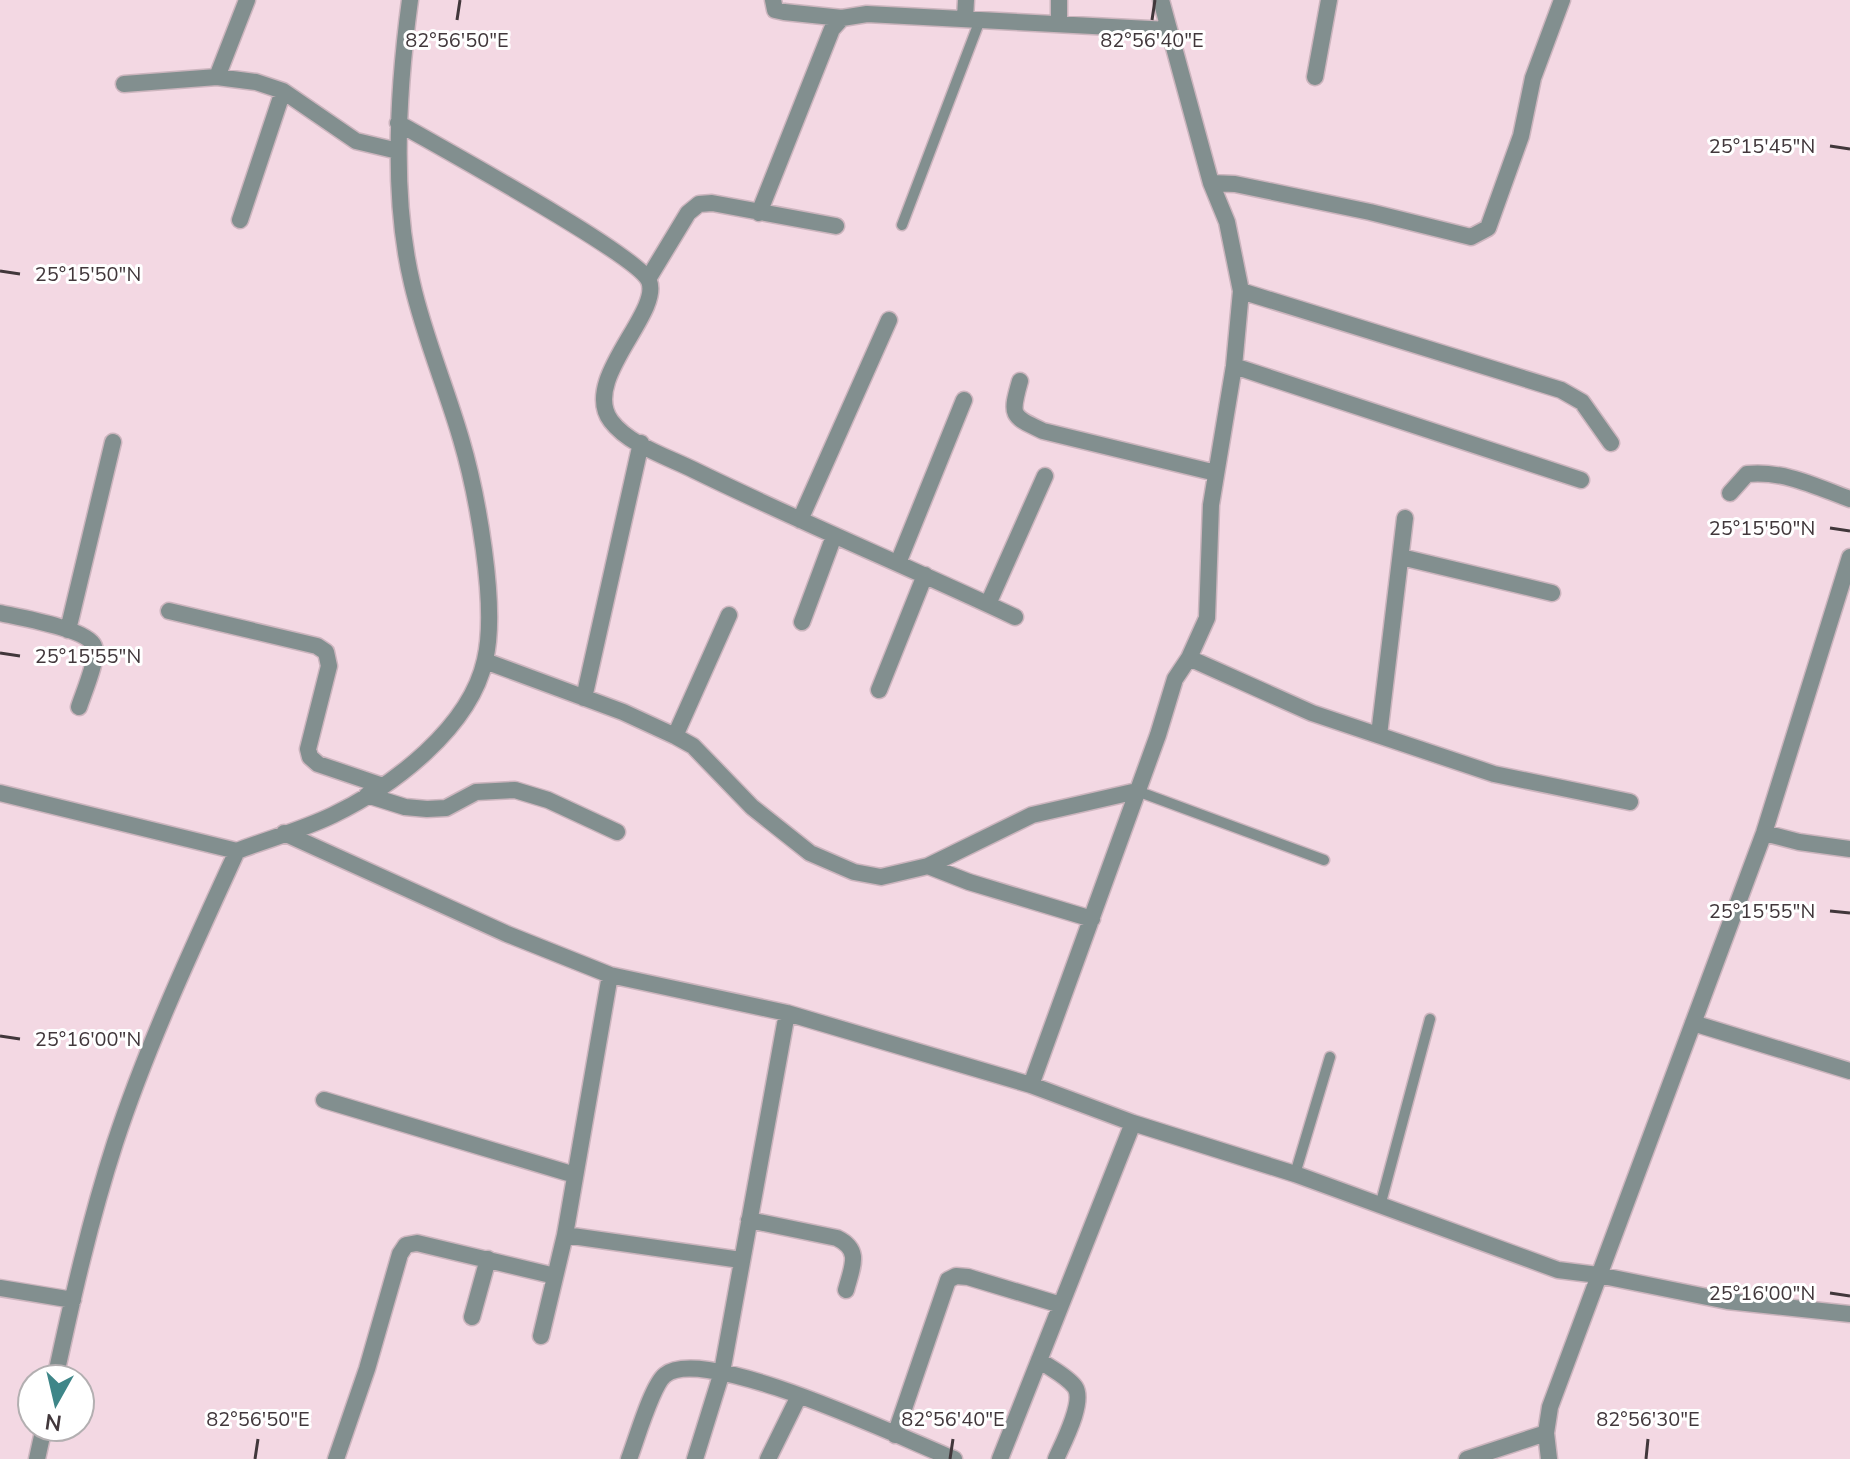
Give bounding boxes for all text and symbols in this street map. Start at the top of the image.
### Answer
text: 82°56'50"E [405,27,509,54]
text: 82°56'40"E [1100,27,1204,54]
text: 25°15'45"N [1709,133,1815,160]
text: 25°15'50"N [35,261,141,288]
text: 25°15'50"N [1709,515,1815,542]
text: 25°15'55"N [35,643,141,670]
text: 25°15'55"N [1709,898,1815,925]
text: 25°16'00"N [35,1026,141,1053]
text: 25°16'00"N [1709,1280,1815,1307]
north arrow [16,1363,96,1443]
text: N [43,1406,64,1438]
text: 82°56'50"E [206,1406,310,1433]
text: 82°56'40"E [901,1406,1005,1433]
text: 82°56'30"E [1596,1406,1700,1433]

